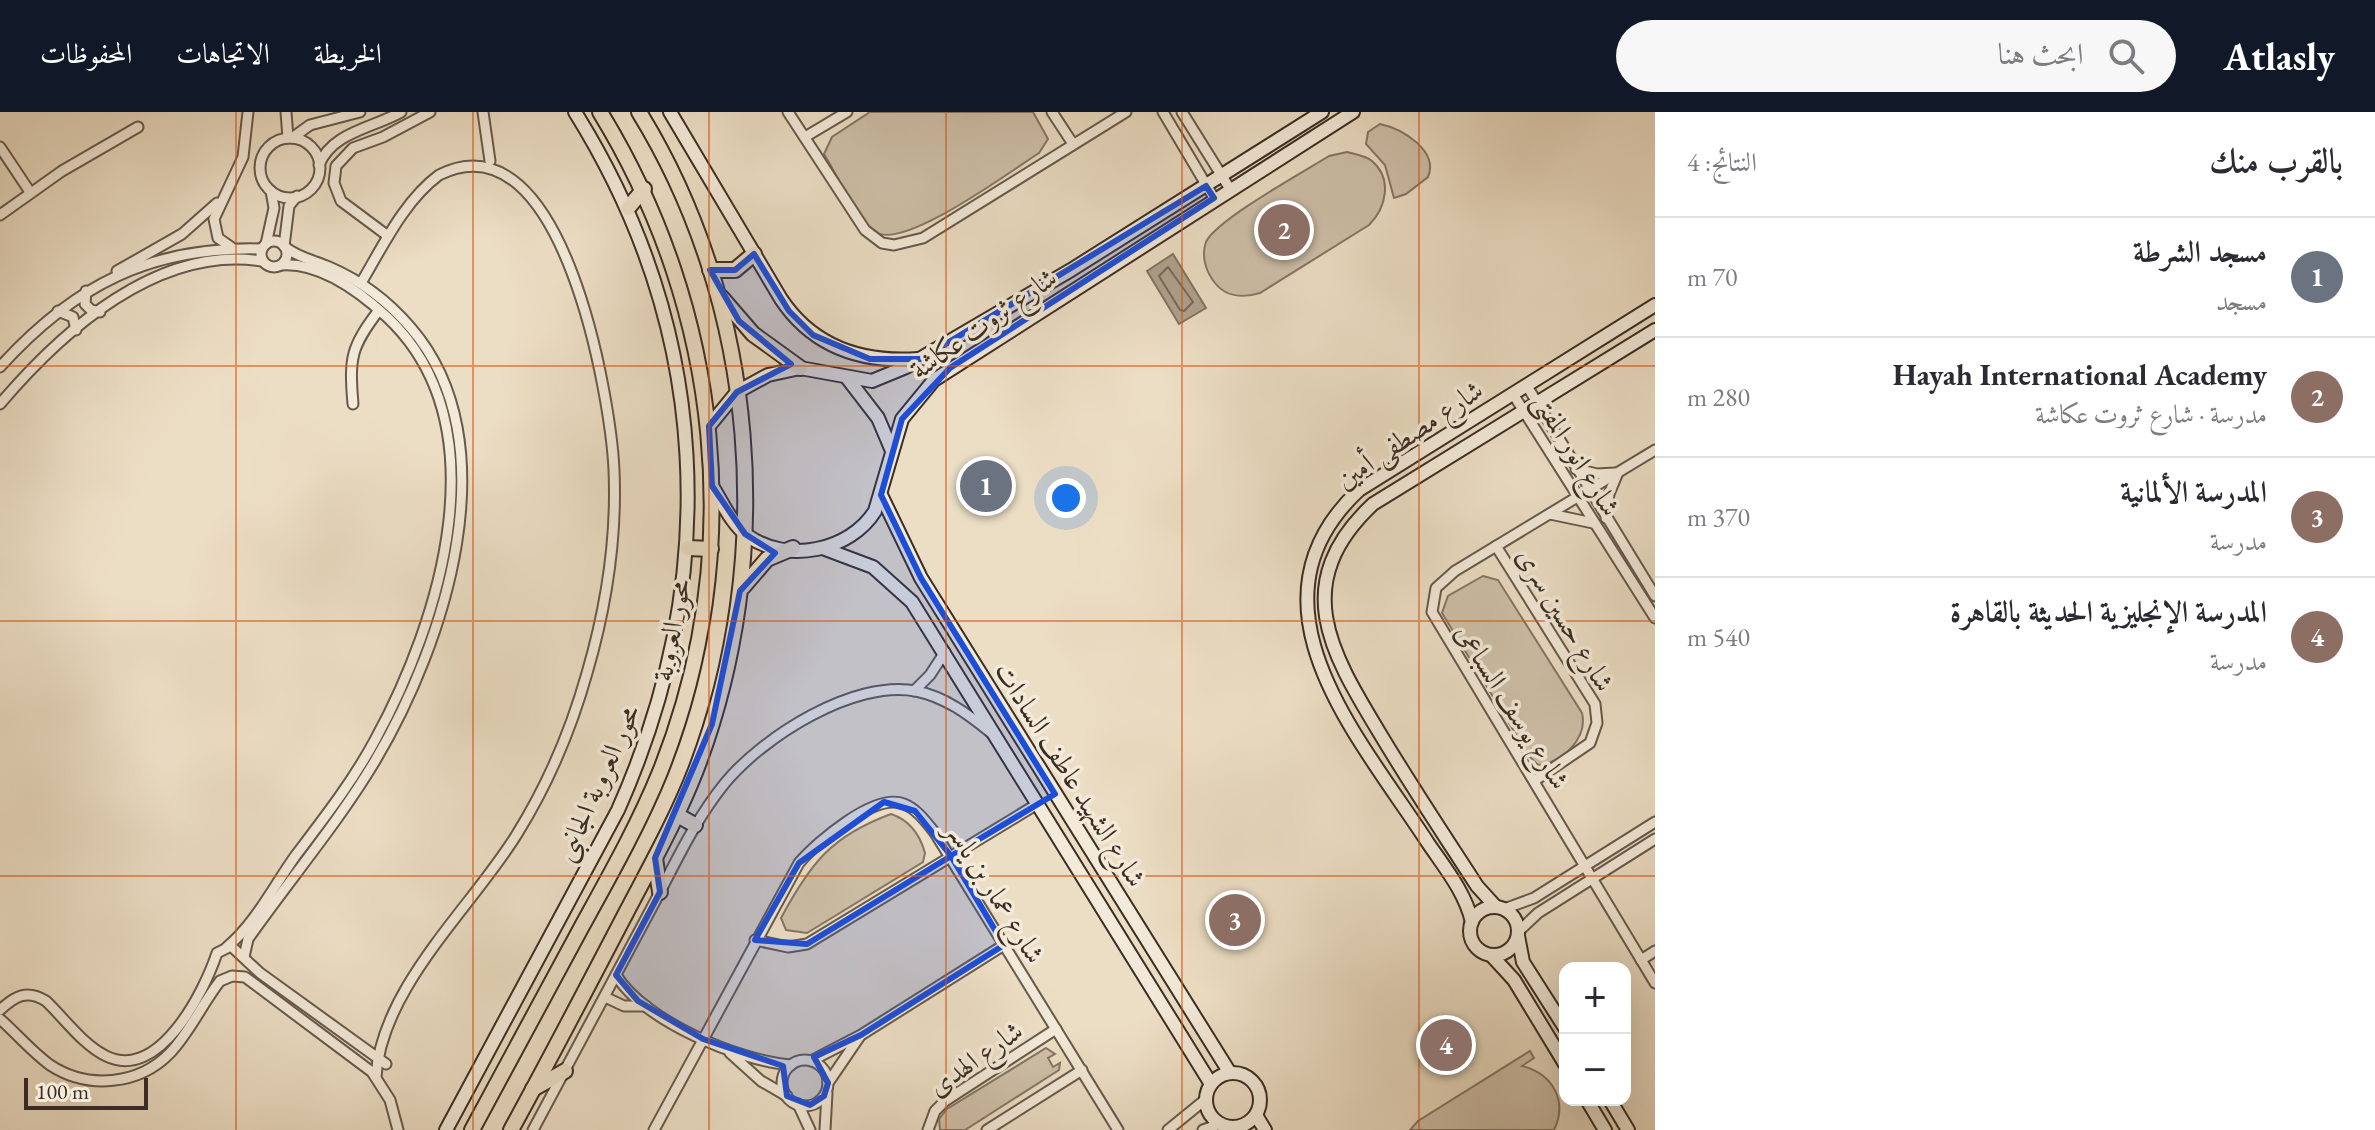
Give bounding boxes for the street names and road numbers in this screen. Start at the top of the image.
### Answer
street label: شارع ثروت عكاشة [902,259,1067,392]
street label: شارع مصطفى أمين [1328,371,1493,502]
street label: شارع انور المفتى [1520,386,1629,526]
street label: شارع حسين سرى [1504,540,1623,701]
street label: محور العروبة [643,576,699,684]
street label: شارع يوسف السباعى [1443,616,1578,799]
street label: شارع الشهيد عاطف السادات [982,655,1155,897]
street label: محور العروبة الجانبى [546,699,650,868]
street label: شارع عمار بن ياسر [932,812,1054,973]
street label: شارع الهدى [920,1012,1033,1109]

